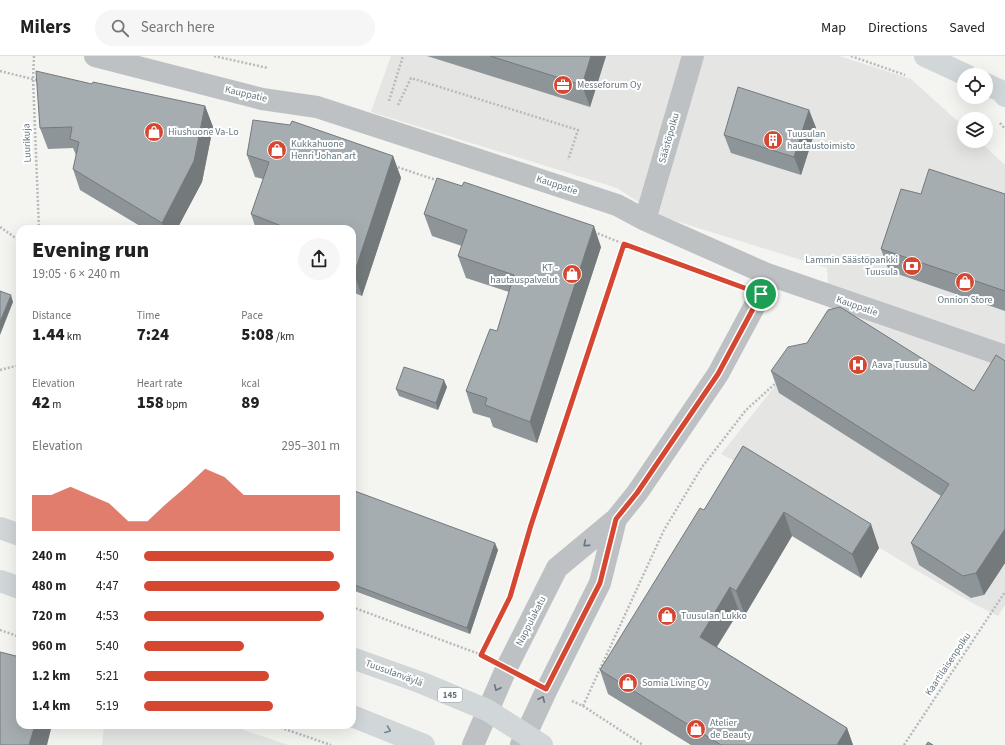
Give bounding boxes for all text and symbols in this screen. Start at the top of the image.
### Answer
search box [95,10,375,46]
text: Milers [20,14,71,41]
icon: search [109,17,131,39]
text: Search here [141,17,215,38]
text: Map [821,18,846,38]
text: Directions [868,18,927,38]
text: Saved [949,18,985,38]
map controls [957,68,993,148]
button: locate [957,68,993,104]
office icon: Messeforum Oy [552,74,574,96]
place label: Messeforum Oy [577,78,642,92]
street label: Kauppatie [224,82,269,106]
street label: Säästöpolku [655,111,683,165]
button: layers [957,112,993,148]
shop icon: Hiushuone Va-Lo [143,121,165,143]
street label: Luurikuja [19,123,35,163]
place label: Hiushuone Va-Lo [168,125,239,139]
place label: Tuusulan hautaustoimisto [787,127,855,153]
building icon: Tuusulan hautaustoimisto [762,129,784,151]
place label: Kukkahuone Henri Johan art [291,137,357,163]
shop icon: Kukkahuone Henri Johan art [266,139,288,161]
street label: Kauppatie [534,172,580,198]
text: Evening run [32,234,149,266]
button: share [298,238,340,280]
place label: Lammin Säästöpankki Tuusula [805,253,898,279]
bank icon: Lammin Säästöpankki Tuusula [901,255,923,277]
place label: KT - hautauspalvelut [490,261,559,287]
shop icon: KT - hautauspalvelut [561,263,583,285]
text: 19:05 · 6 × 240 m [32,265,120,283]
shop icon: Onnion Store [954,271,976,293]
pin [744,277,778,311]
icon: arrive [750,283,772,305]
street label: Kauppatie [834,292,880,320]
place label: Onnion Store [937,293,993,307]
text: Distance [32,308,71,323]
text: Time [137,308,160,323]
text: Pace [241,308,263,323]
text: 1.44 [32,323,65,347]
text: 7:24 [137,323,169,347]
text: 5:08 [241,323,274,347]
text: km [65,329,81,344]
text: /km [274,329,294,344]
hospital icon: Aava Tuusula [847,354,869,376]
place label: Aava Tuusula [872,358,927,372]
text: Elevation [32,376,75,391]
text: Heart rate [137,376,182,391]
text: kcal [241,376,260,391]
text: 42 [32,391,50,415]
text: 158 [137,391,164,415]
text: 89 [241,391,259,415]
text: m [50,397,61,412]
text: bpm [164,397,187,412]
text: Elevation [32,437,83,455]
text: 295–301 m [282,437,340,455]
one-way arrow [584,539,591,546]
text: 240 m [32,547,66,565]
text: 4:50 [96,547,119,565]
text: 480 m [32,577,66,595]
text: 4:47 [96,577,119,595]
street label: Nappulakatu [512,594,550,648]
shop icon: Tuusulan Lukko [656,605,678,627]
text: 720 m [32,607,66,625]
text: 4:53 [96,607,119,625]
place label: Tuusulan Lukko [681,609,747,623]
street label: Kaartilaisenpolku [922,630,974,698]
text: 960 m [32,637,66,655]
text: 5:40 [96,637,119,655]
street label: Tuusulanväylä [363,656,425,690]
text: 1.2 km [32,667,71,685]
text: 5:21 [96,667,119,685]
shop icon: Somia Living Oy [617,672,639,694]
place label: Somia Living Oy [642,676,709,690]
one-way arrow [494,684,502,691]
road number: 145 [438,688,462,702]
one-way arrow [537,696,545,703]
text: 1.4 km [32,697,71,715]
text: 5:19 [96,697,119,715]
place label: Atelier de Beauty [710,716,752,742]
shop icon: Atelier de Beauty [685,718,707,740]
one-way arrow [384,725,392,733]

